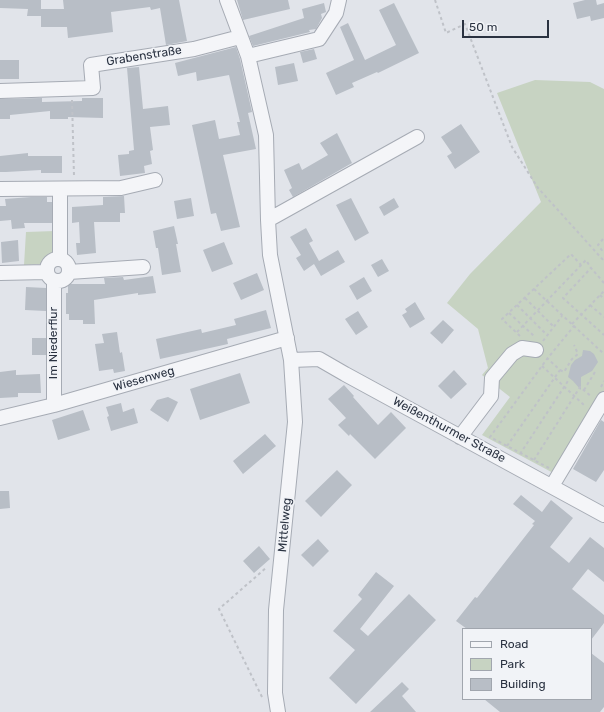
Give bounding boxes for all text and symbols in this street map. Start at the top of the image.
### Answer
scale bar [464,12,551,38]
text: 50 m [469,20,497,34]
street label: Grabenstraße [105,43,183,69]
street label: Im Niederflur [47,307,61,379]
street label: Wiesenweg [112,363,176,395]
street label: Weißenthurmer Straße [390,394,508,466]
street label: Mittelweg [275,497,295,553]
legend [462,628,592,700]
text: Road [500,637,528,651]
text: Park [500,657,525,671]
text: Building [500,677,546,691]

